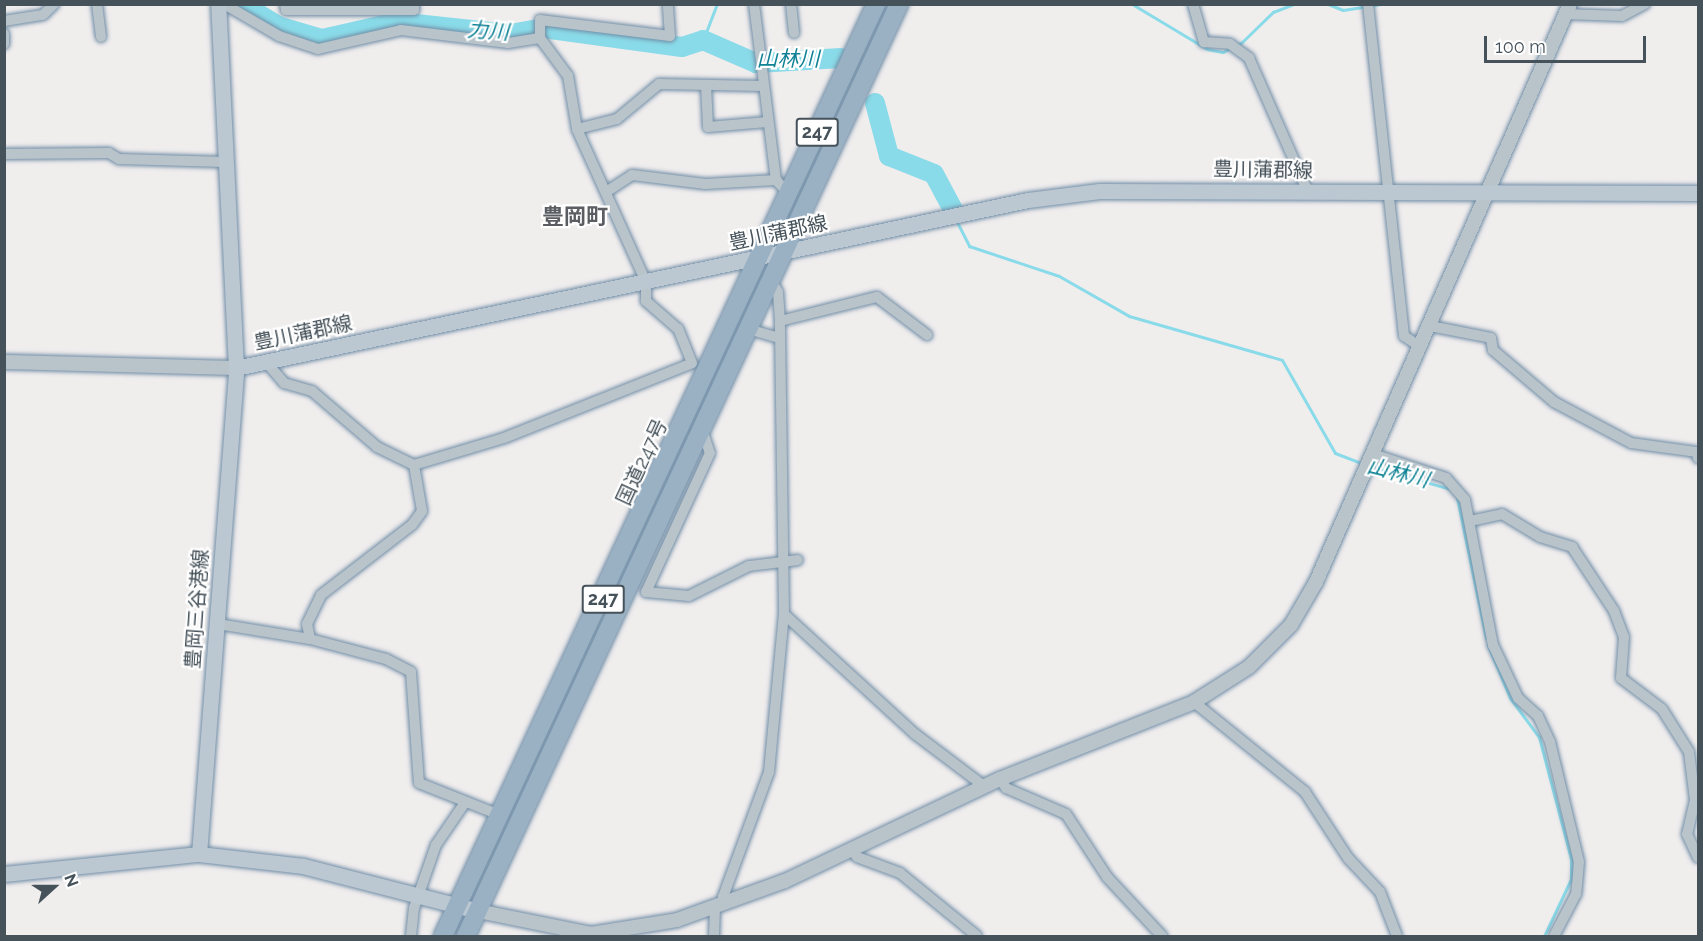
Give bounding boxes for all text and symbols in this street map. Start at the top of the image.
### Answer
water label: 力川 [466,17,510,45]
scale bar [1487,24,1649,62]
text: 100 m [1495,36,1546,57]
water label: 山林川 [757,46,819,72]
road number: 247 [794,117,840,147]
street label: 豊川蒲郡線 [1213,157,1313,183]
district label: 豊岡町 [542,204,608,230]
street label: 豊川蒲郡線 [727,211,829,255]
street label: 豊川蒲郡線 [252,311,354,355]
street label: 国道247号 [612,415,672,509]
water label: 山林川 [1364,453,1432,493]
street label: 豊岡三谷港線 [181,548,213,670]
road number: 247 [580,584,626,614]
north arrow [24,857,84,917]
text: N [60,871,82,889]

